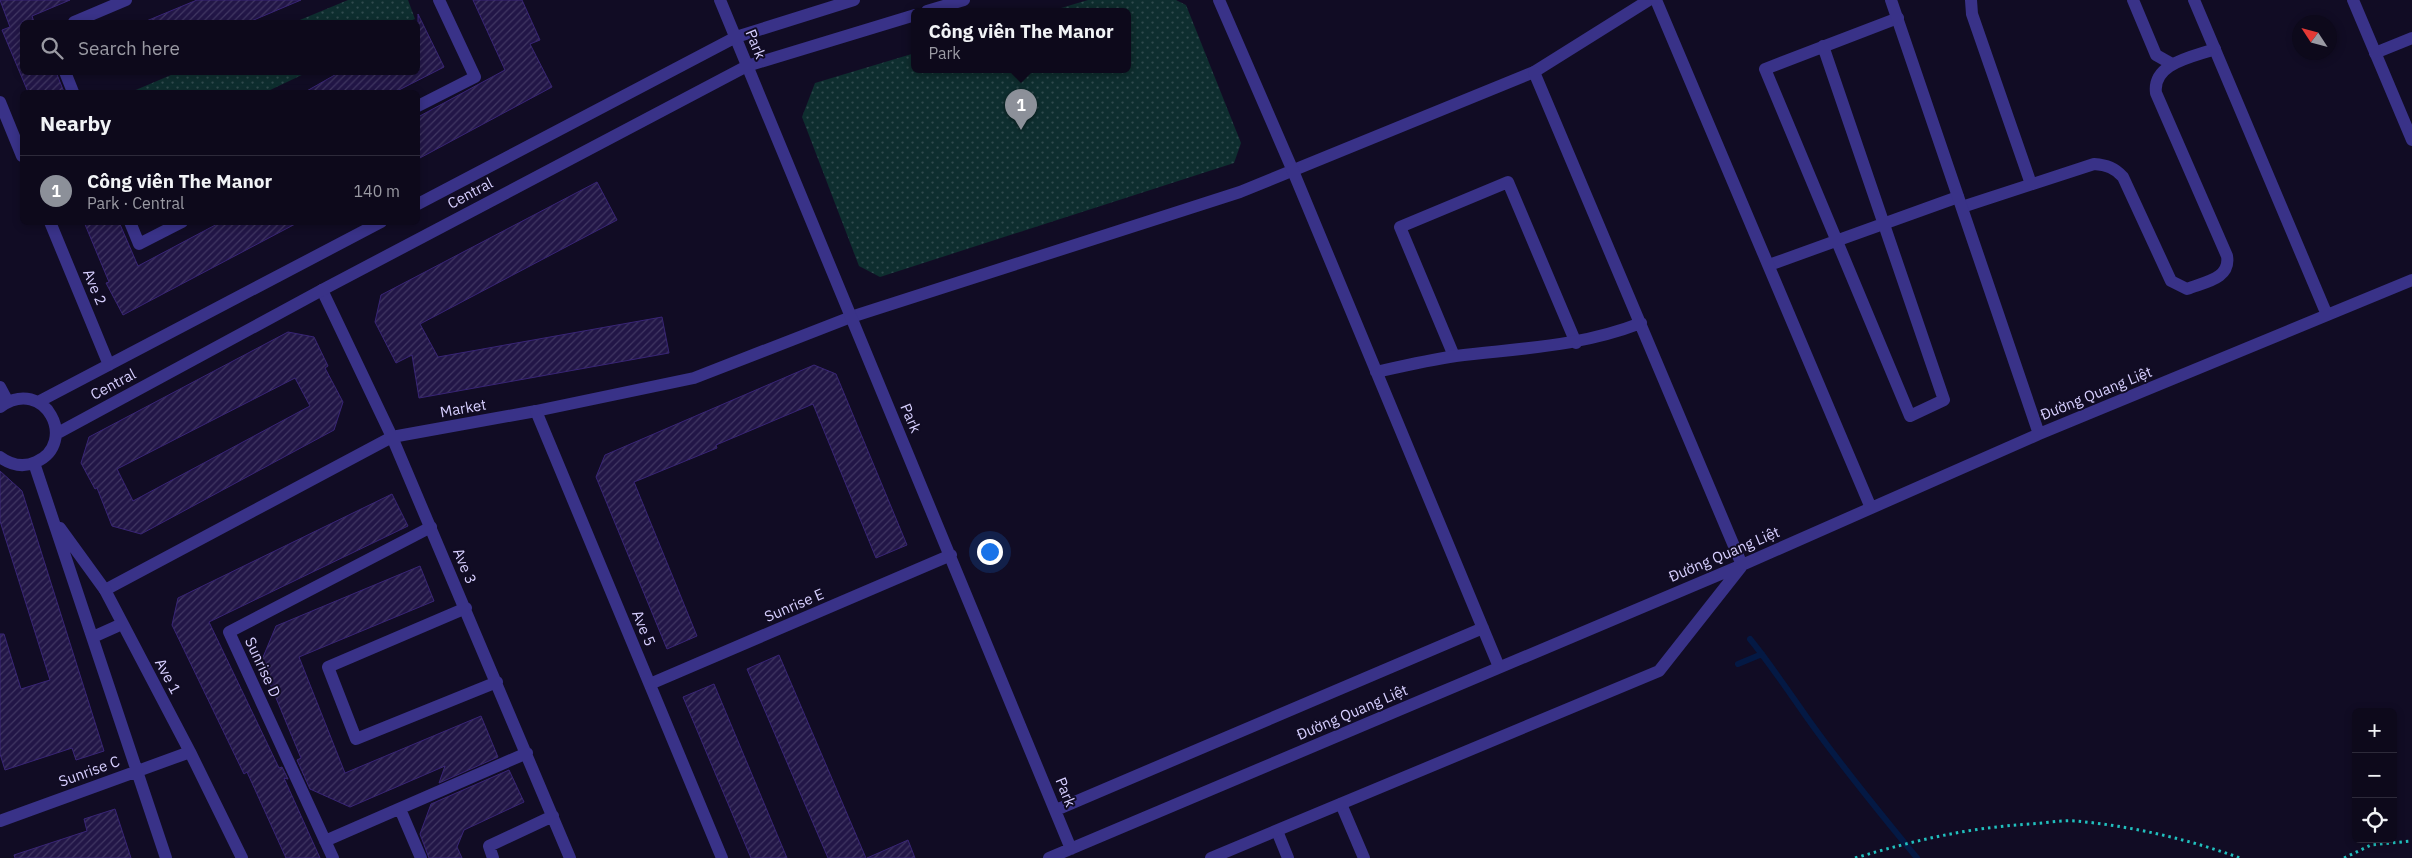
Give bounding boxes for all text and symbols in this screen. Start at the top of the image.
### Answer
popup [911,8,1131,73]
north arrow [2292,15,2337,60]
text: Công viên The Manor [928,19,1114,43]
search box [20,20,420,75]
street label: Park [742,26,771,62]
icon: search [38,34,66,62]
text: Search here [78,36,180,60]
text: Park [928,43,961,63]
pin: 1 [1005,89,1037,130]
text: Nearby [40,109,111,137]
text: Công viên The Manor [87,169,272,193]
street label: Central [444,173,496,213]
text: 1 [51,181,61,201]
text: 140 m [353,181,400,201]
text: Park · Central [87,193,184,213]
street label: Ave 2 [79,266,111,308]
street label: Đường Quang Liệt [2037,362,2155,424]
street label: Central [87,364,139,404]
street label: Market [438,395,488,421]
street label: Park [896,400,926,436]
street label: Đường Quang Liệt [1666,522,1782,586]
your location [977,539,1003,565]
street label: Ave 3 [449,545,481,587]
street label: Sunrise E [761,584,827,626]
street label: Ave 5 [628,607,660,649]
street label: Sunrise D [241,634,285,700]
street label: Ave 1 [151,655,185,697]
street label: Đường Quang Liệt [1294,680,1410,744]
map controls [2352,708,2397,843]
button: + [2352,708,2397,753]
street label: Sunrise C [56,751,122,791]
button: − [2352,753,2397,798]
street label: Park [1052,774,1081,810]
button: locate [2352,798,2397,843]

